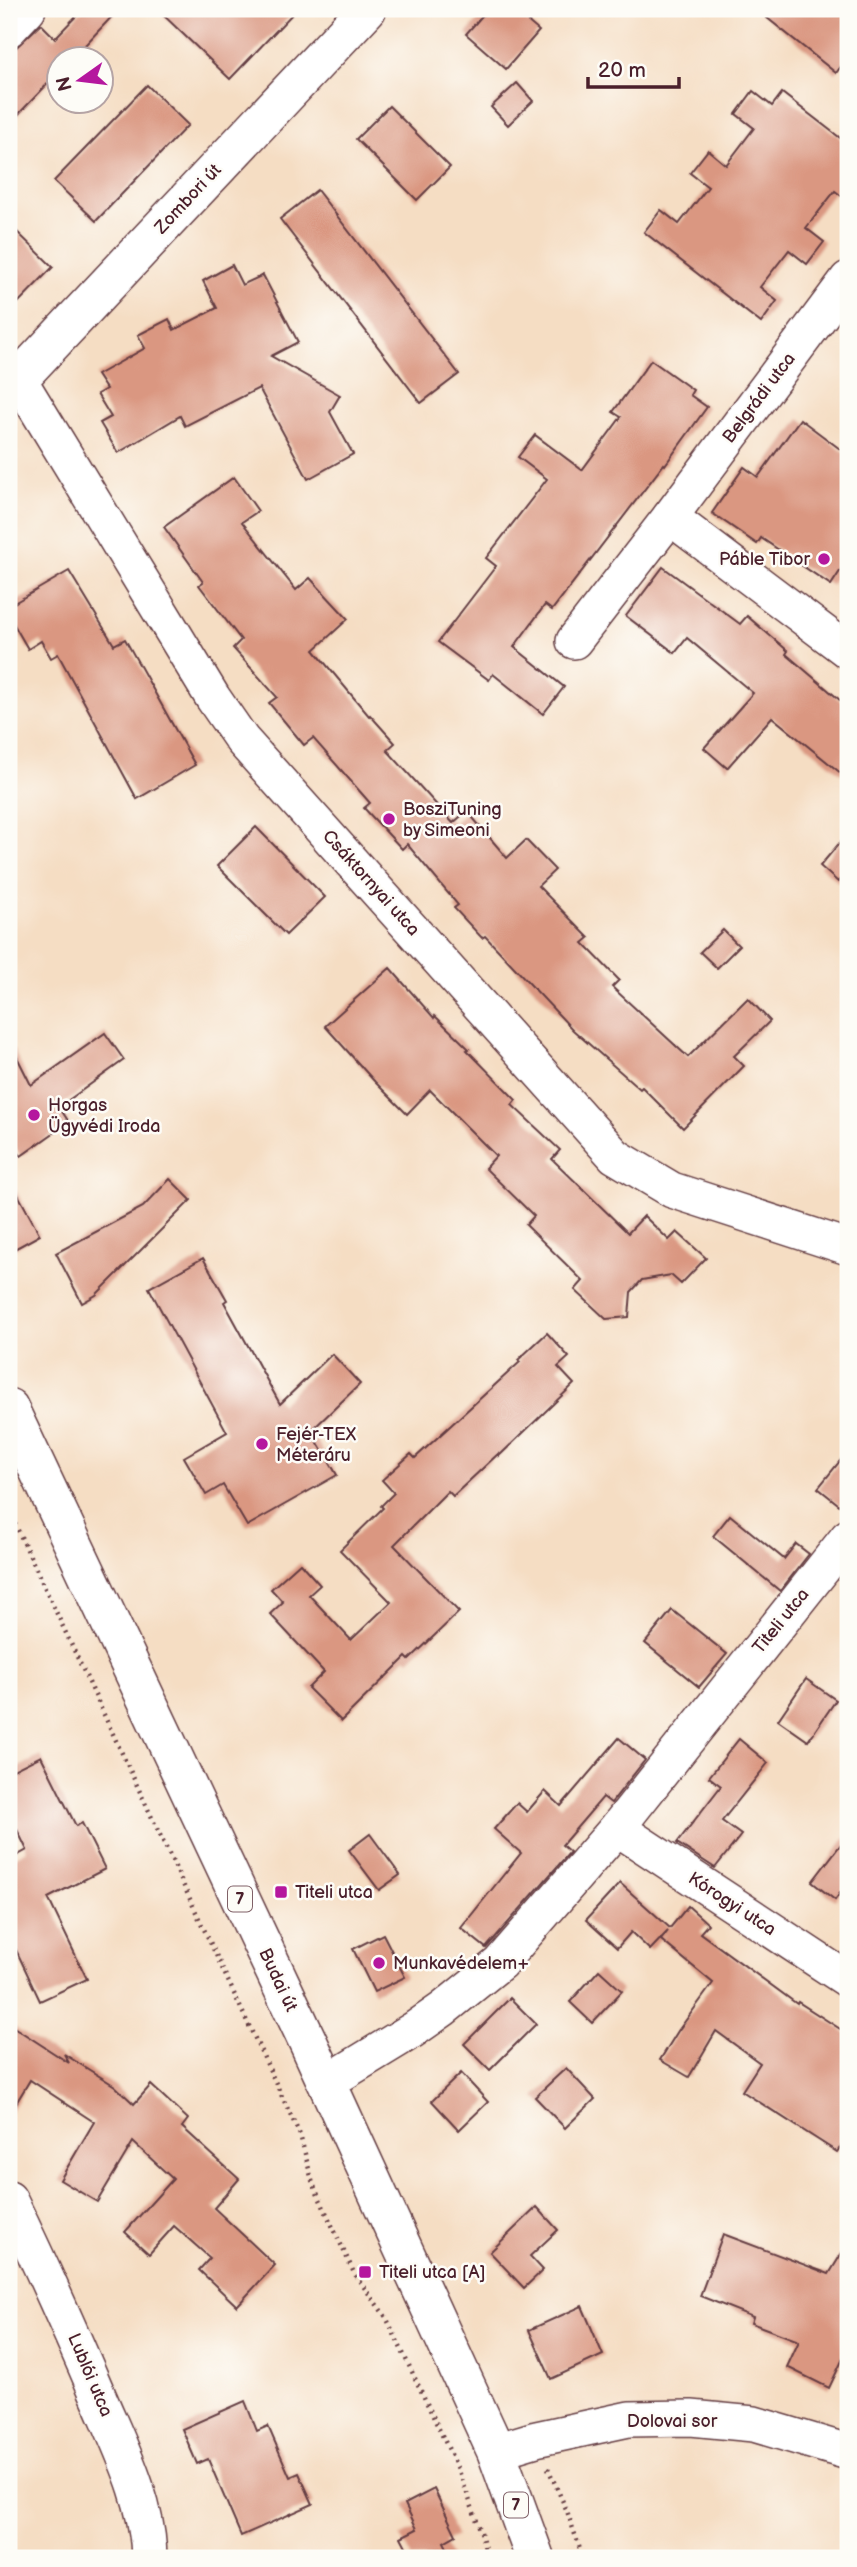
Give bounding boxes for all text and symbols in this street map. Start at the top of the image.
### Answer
north arrow [46,46,116,116]
scale bar [588,46,678,90]
text: 20 m [598,58,646,83]
text: N [52,74,78,93]
street label: Zombori út [150,159,226,239]
street label: Belgrádi utca [718,349,800,447]
place label: Páble Tibor [719,549,810,570]
marker: Páble Tibor [816,551,832,567]
place label: BosziTuning by Simeoni [403,799,502,841]
marker: BosziTuning by Simeoni [381,811,397,827]
street label: Csáktornyai utca [318,826,424,940]
place label: Horgas Ügyvédi Iroda [48,1095,160,1137]
marker: Horgas Ügyvédi Iroda [26,1107,42,1123]
place label: Fejér-TEX Méteráru [276,1424,357,1466]
marker: Fejér-TEX Méteráru [254,1436,270,1452]
street label: Titeli utca [748,1584,814,1658]
street label: Kórogyi utca [684,1868,780,1940]
place label: Titeli utca [295,1882,373,1903]
marker: Titeli utca [273,1884,289,1900]
road number: 7 [228,1886,252,1912]
street label: Budai út [254,1945,302,2015]
place label: Munkavédelem+ [393,1953,529,1974]
marker: Munkavédelem+ [371,1955,387,1971]
place label: Titeli utca [A] [379,2262,486,2283]
marker: Titeli utca [A] [357,2264,373,2280]
street label: Lublói utca [63,2330,117,2420]
street label: Dolovai sor [627,2411,718,2432]
road number: 7 [504,2492,528,2518]

